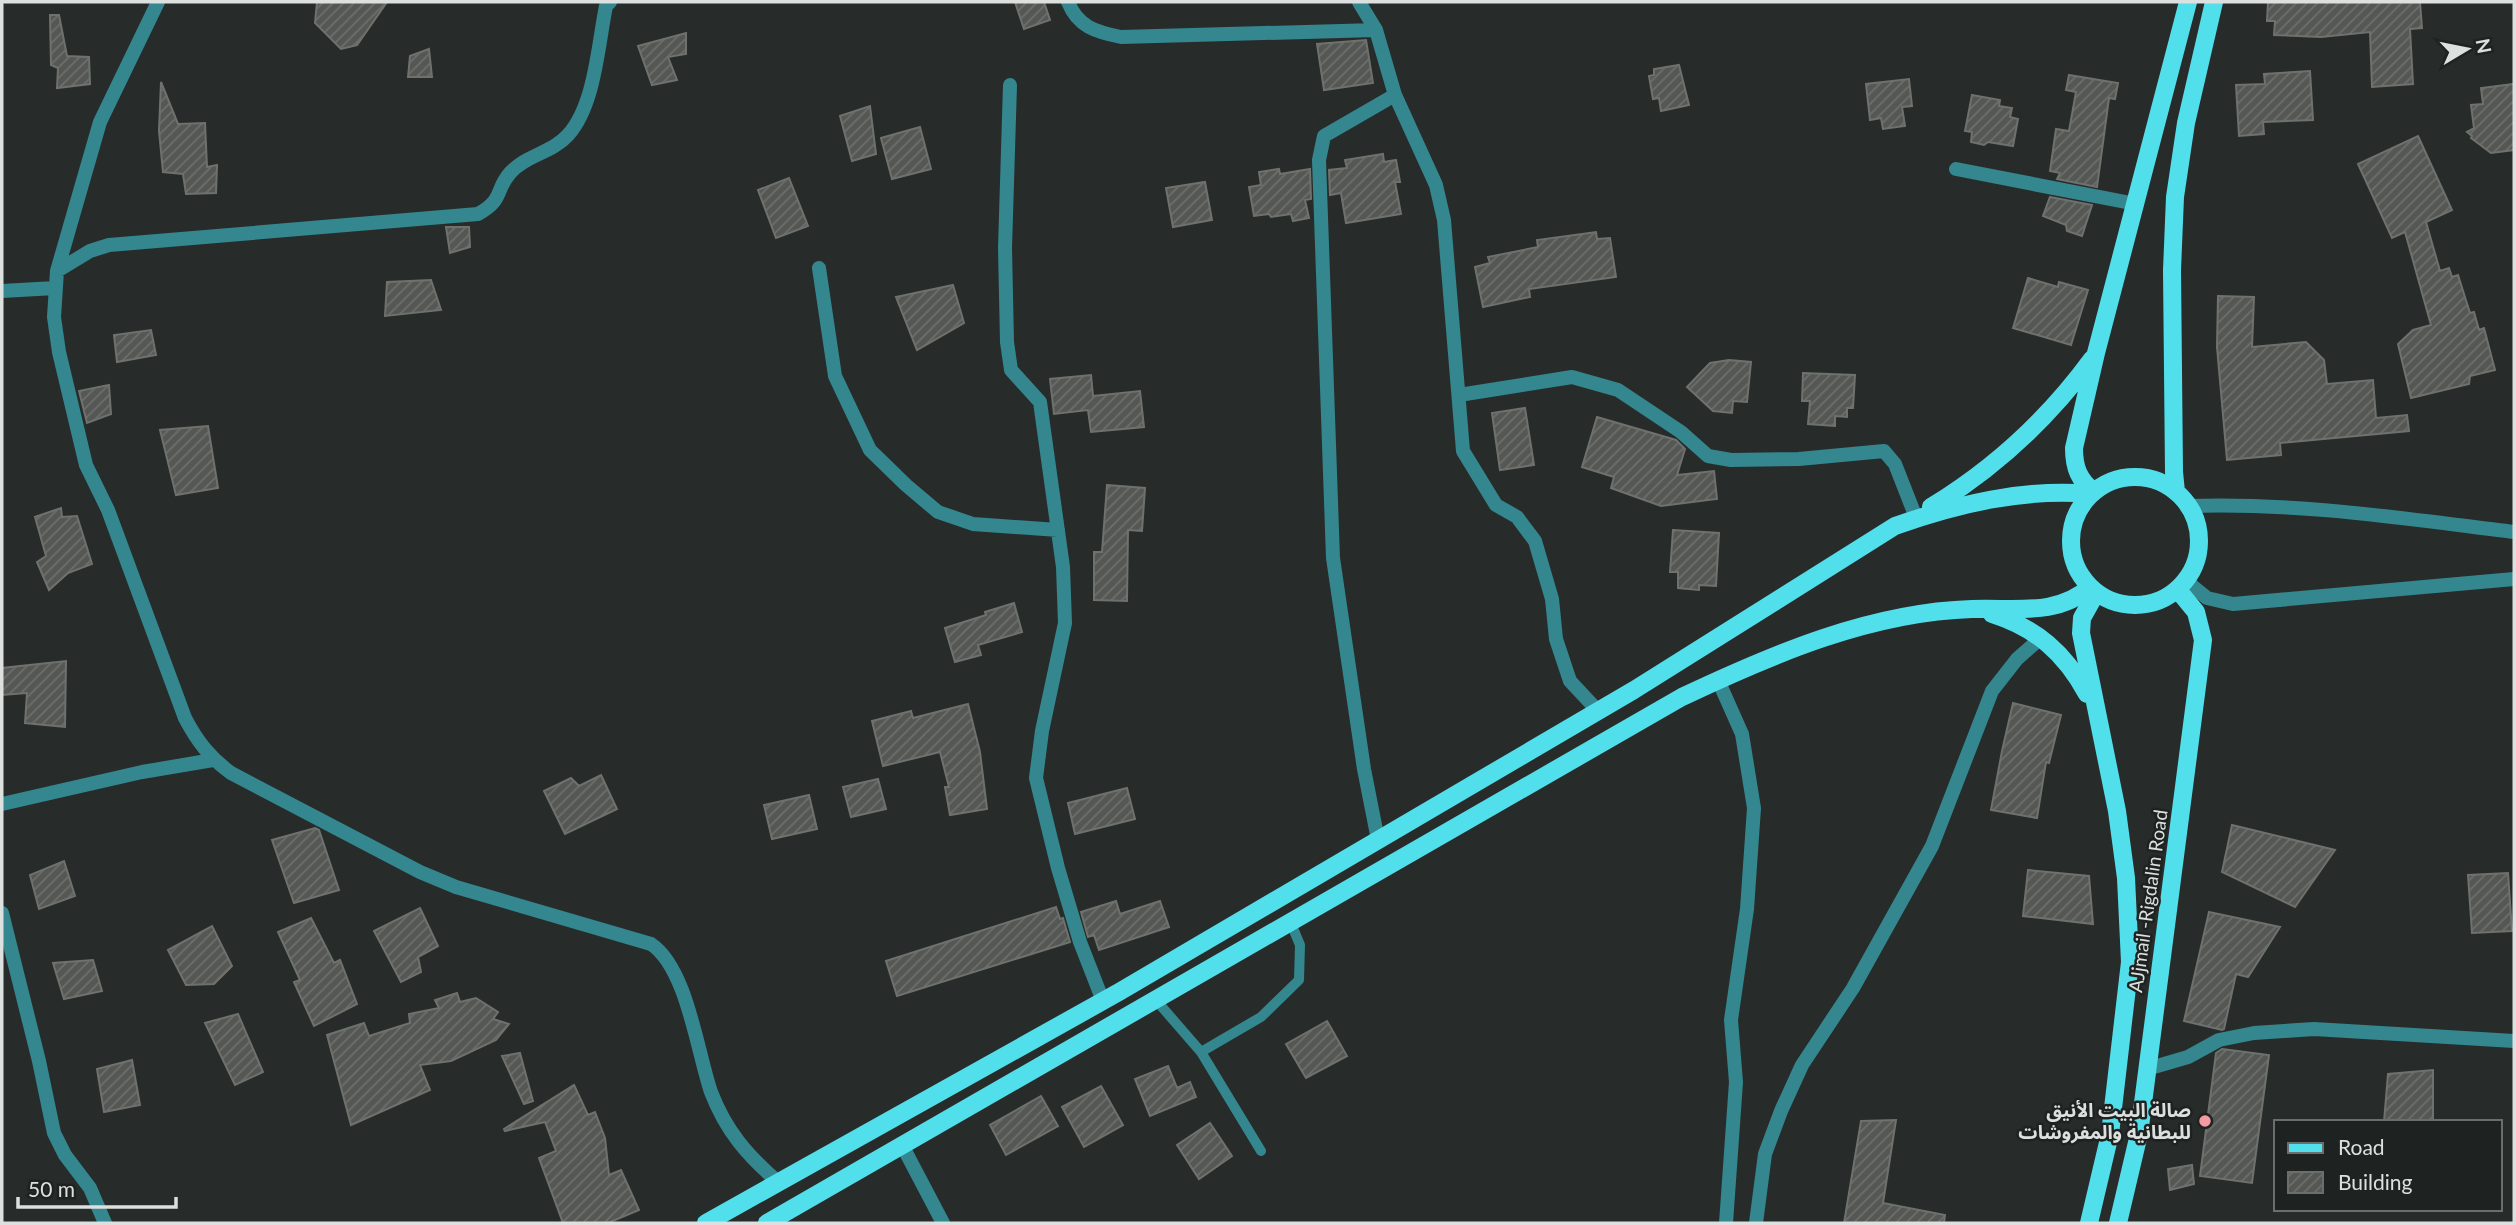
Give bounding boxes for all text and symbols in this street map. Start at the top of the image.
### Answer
north arrow [2432,14,2502,84]
text: N [2472,37,2497,55]
street label: AJjmail -Rigdalin Road [2123,808,2172,994]
place label: صالة البيت الأنيق للبطانية والمفروشات [2018,1098,2191,1144]
marker: صالة البيت الأنيق للبطانية والمفروشات [2197,1113,2213,1129]
legend [2274,1120,2502,1211]
text: Road [2338,1134,2385,1159]
scale bar [18,1166,175,1210]
text: Building [2338,1169,2413,1194]
text: 50 m [28,1176,75,1201]

